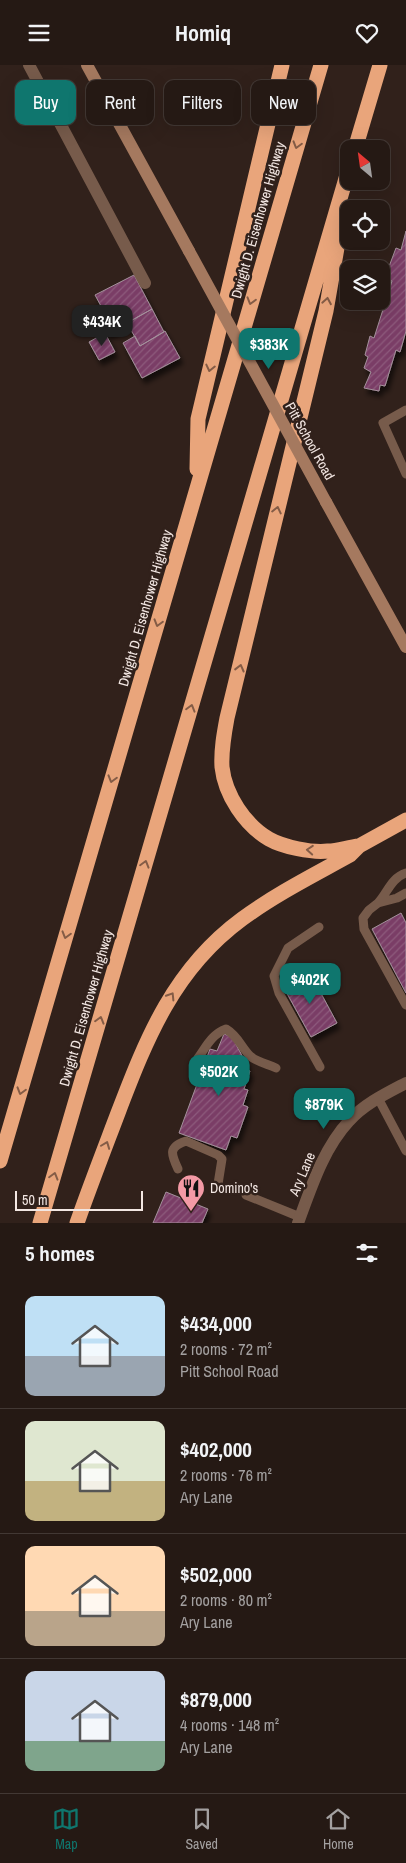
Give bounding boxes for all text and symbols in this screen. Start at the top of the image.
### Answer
text: Homiq [175,18,231,48]
icon: menu [25,19,53,47]
icon: heart [353,19,381,47]
chip: Buy [15,80,76,125]
chip: Rent [86,80,154,125]
chip: Filters [164,80,241,125]
chip: New [251,80,316,125]
street label: Dwight D. Eisenhower Highway [227,139,289,300]
north arrow [340,140,390,190]
map controls [340,140,390,310]
one-way arrow [293,141,303,149]
button: locate [340,200,390,250]
button: layers [340,260,390,310]
one-way arrow [247,297,257,305]
one-way arrow [322,297,332,306]
pin: $434K [67,305,137,347]
text: $434K [83,310,121,332]
pin: $383K [234,327,304,370]
text: $383K [250,333,288,355]
one-way arrow [205,363,216,372]
street label: Pitt School Road [281,399,339,483]
one-way arrow [271,506,282,515]
street label: Dwight D. Eisenhower Highway [114,527,176,688]
one-way arrow [153,618,163,626]
one-way arrow [234,664,245,673]
one-way arrow [185,705,195,713]
one-way arrow [107,774,117,782]
one-way arrow [306,845,314,856]
one-way arrow [140,861,150,869]
street label: Dwight D. Eisenhower Highway [55,927,117,1088]
one-way arrow [62,930,72,938]
pin: $402K [275,963,345,1005]
text: $402K [291,968,329,990]
one-way arrow [165,993,175,1002]
one-way arrow [94,1017,104,1025]
pin: $502K [184,1055,254,1097]
text: $502K [200,1060,238,1082]
one-way arrow [16,1086,26,1094]
pin: $879K [289,1087,359,1130]
text: $879K [305,1093,343,1115]
one-way arrow [100,1141,110,1150]
street label: Ary Lane [284,1149,319,1200]
one-way arrow [48,1173,58,1181]
restaurant icon: Domino's [176,1173,206,1212]
place label: Domino's [210,1179,258,1197]
scale bar [15,1188,142,1211]
text: 50 m [22,1191,48,1209]
text: 5 homes [25,1239,95,1268]
icon: filters [353,1239,381,1267]
text: $434,000 [180,1309,252,1338]
icon: home [65,1316,125,1376]
text: 2 rooms · 72 m² [180,1338,272,1360]
text: Pitt School Road [180,1360,278,1382]
text: $402,000 [180,1435,252,1464]
icon: home [65,1441,125,1501]
text: 2 rooms · 76 m² [180,1464,272,1486]
text: Ary Lane [180,1486,233,1508]
text: $502,000 [180,1560,252,1589]
icon: home [65,1566,125,1626]
text: 2 rooms · 80 m² [180,1589,272,1611]
text: Ary Lane [180,1611,233,1633]
text: $879,000 [180,1685,252,1714]
icon: home [65,1691,125,1751]
text: 4 rooms · 148 m² [180,1714,279,1736]
text: Ary Lane [180,1736,233,1758]
tab: Map [52,1805,80,1853]
tab: Saved [185,1805,218,1853]
tab: Home [323,1805,354,1853]

